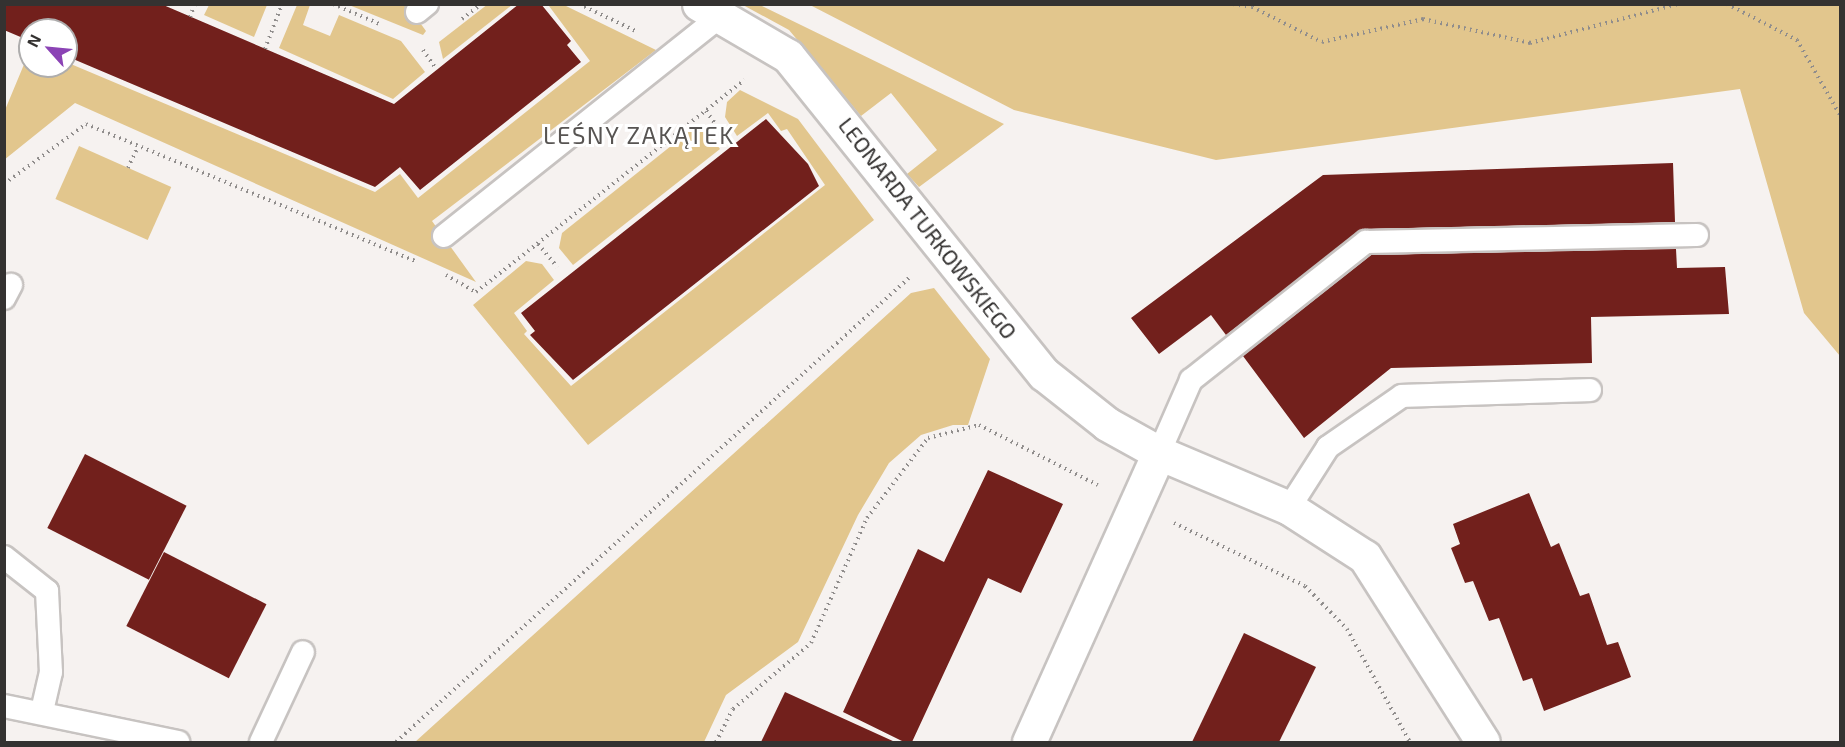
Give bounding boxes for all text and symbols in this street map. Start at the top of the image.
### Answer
north arrow [18,18,78,78]
text: N [22,31,44,50]
street label: LEONARDA TURKOWSKIEGO [833,112,1023,344]
district label: LEŚNY ZAKĄTEK [543,121,735,149]

